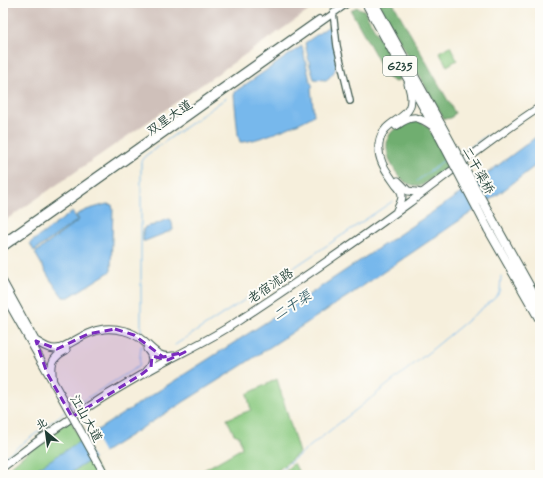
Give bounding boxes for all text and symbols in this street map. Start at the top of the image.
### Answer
road number: G235 [383,56,417,76]
street label: 双星大道 [144,96,196,140]
street label: 二干渠桥 [458,144,498,198]
street label: 老宿沭路 [245,265,297,308]
water label: 二干渠 [270,286,316,325]
street label: 江山大道 [66,392,106,446]
north arrow [26,412,66,452]
text: 北 [33,415,50,433]

